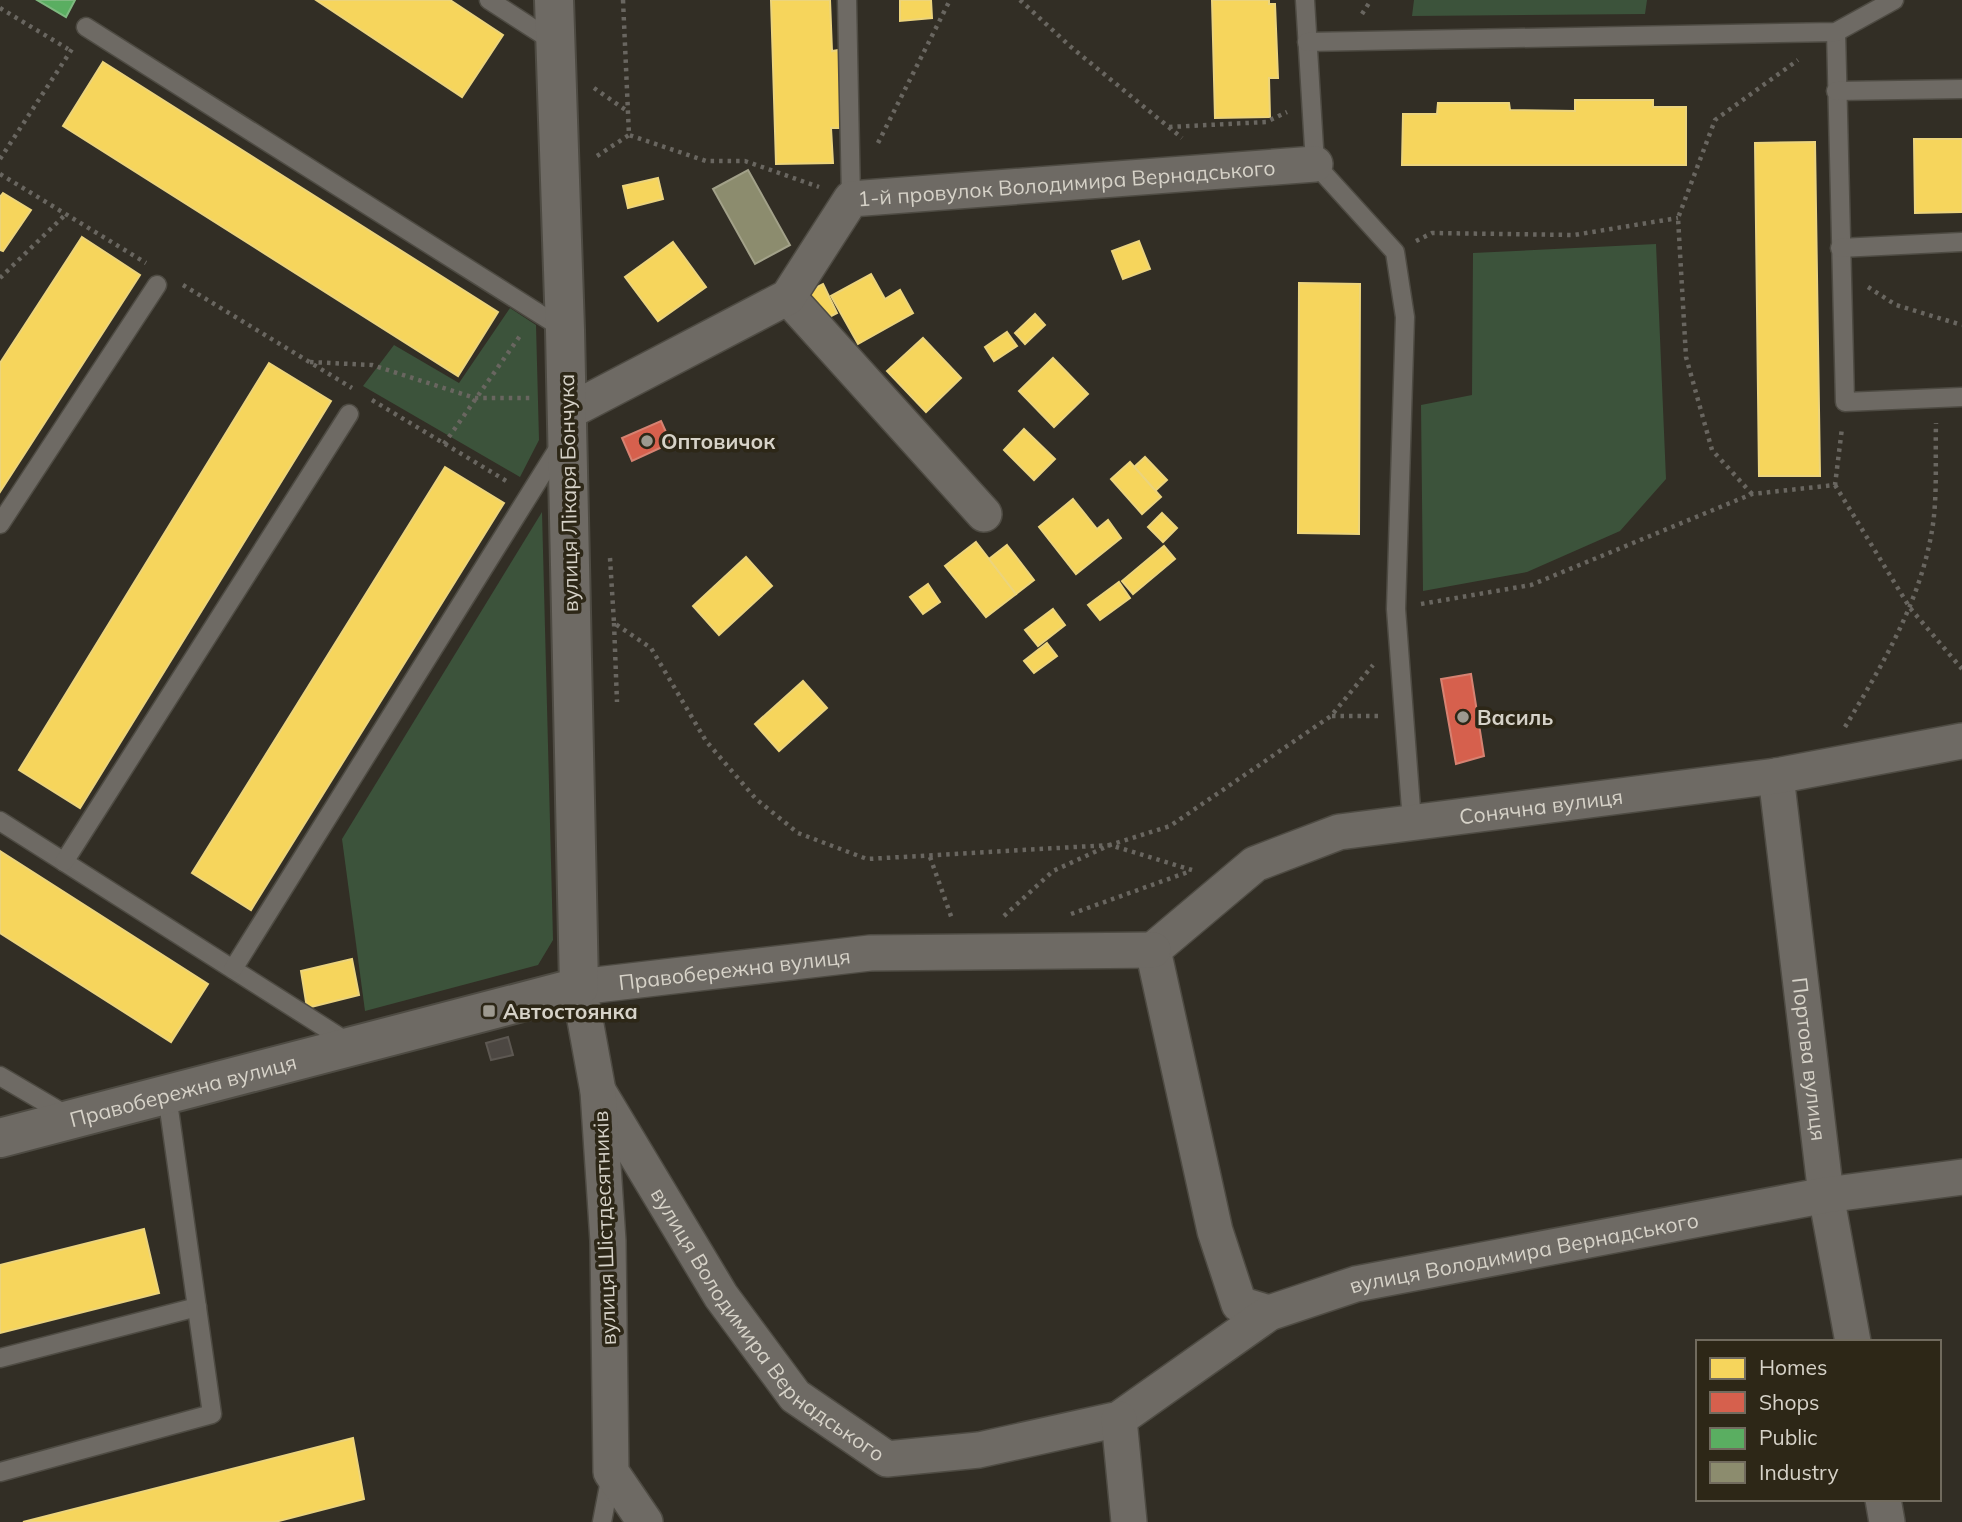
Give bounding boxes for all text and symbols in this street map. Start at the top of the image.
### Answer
street label: 1-й провулок Володимира Вернадського [857,154,1276,211]
street label: вулиця Лікаря Бончука [553,374,583,612]
place label: Оптовичок [661,428,776,454]
marker: Оптовичок [639,433,655,449]
place label: Василь [1477,704,1553,730]
marker: Василь [1455,709,1471,725]
street label: Сонячна вулиця [1458,783,1624,829]
street label: Правобережна вулиця [617,942,852,995]
street label: Портова вулиця [1787,976,1832,1142]
place label: Автостоянка [503,998,638,1024]
marker: Автостоянка [481,1003,497,1019]
street label: Правобережна вулиця [67,1048,299,1132]
street label: вулиця Шістдесятників [587,1110,621,1346]
street label: вулиця Володимира Вернадського [646,1182,890,1467]
street label: вулиця Володимира Вернадського [1346,1206,1701,1298]
legend [1696,1340,1941,1501]
text: Homes [1759,1354,1827,1380]
text: Shops [1759,1389,1819,1415]
text: Public [1759,1424,1818,1450]
text: Industry [1759,1459,1839,1485]

